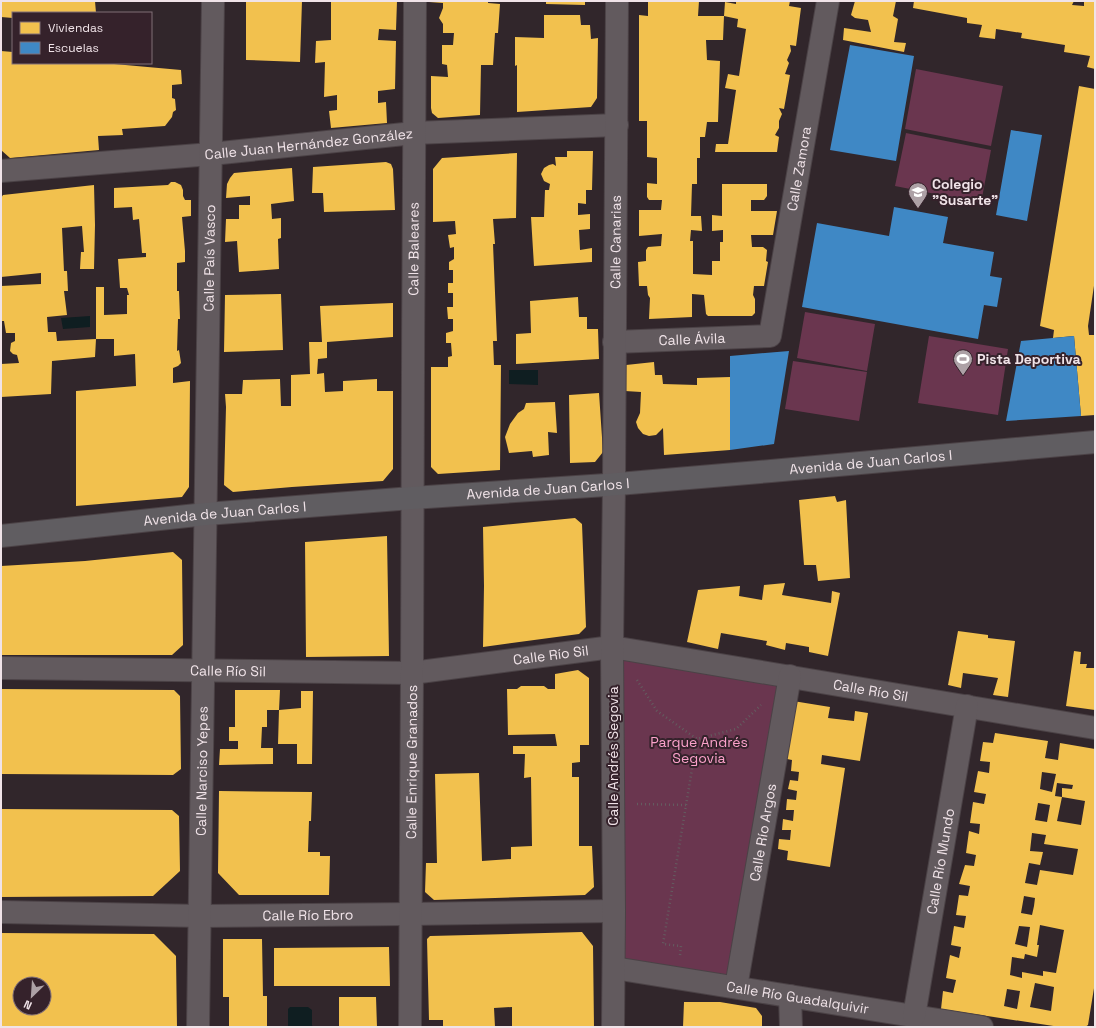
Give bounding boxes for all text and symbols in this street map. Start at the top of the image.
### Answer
legend [12,12,152,64]
text: Viviendas [48,20,103,36]
text: Escuelas [48,40,99,56]
street label: Calle Juan Hernández González [204,124,414,163]
street label: Calle Zamora [783,125,815,212]
place label: Colegio "Susarte" [932,175,998,209]
school or university icon: Colegio "Susarte" [907,181,929,209]
street label: Calle Canarias [606,195,625,289]
street label: Calle Baleares [404,202,423,296]
street label: Calle País Vasco [199,204,219,312]
street label: Calle Ávila [658,329,726,349]
sports icon: Pista Deportiva [952,348,974,376]
place label: Pista Deportiva [977,350,1081,368]
street label: Avenida de Juan Carlos I [789,446,953,478]
street label: Avenida de Juan Carlos I [466,474,630,503]
street label: Avenida de Juan Carlos I [142,497,307,530]
street label: Calle Río Sil [512,641,590,669]
street label: Calle Río Sil [190,661,266,680]
street label: Calle Río Sil [832,675,910,706]
street label: Calle Enrique Granados [402,685,421,839]
street label: Calle Andrés Segovia [604,686,622,826]
street label: Calle Narciso Yepes [192,706,212,836]
park label: Parque Andrés Segovia [650,733,748,767]
street label: Calle Río Argos [746,782,780,883]
street label: Calle Río Mundo [923,807,958,916]
street label: Calle Río Ebro [262,906,354,924]
north arrow [12,976,52,1016]
street label: Calle Río Guadalquivir [725,977,870,1018]
text: N [21,997,34,1013]

